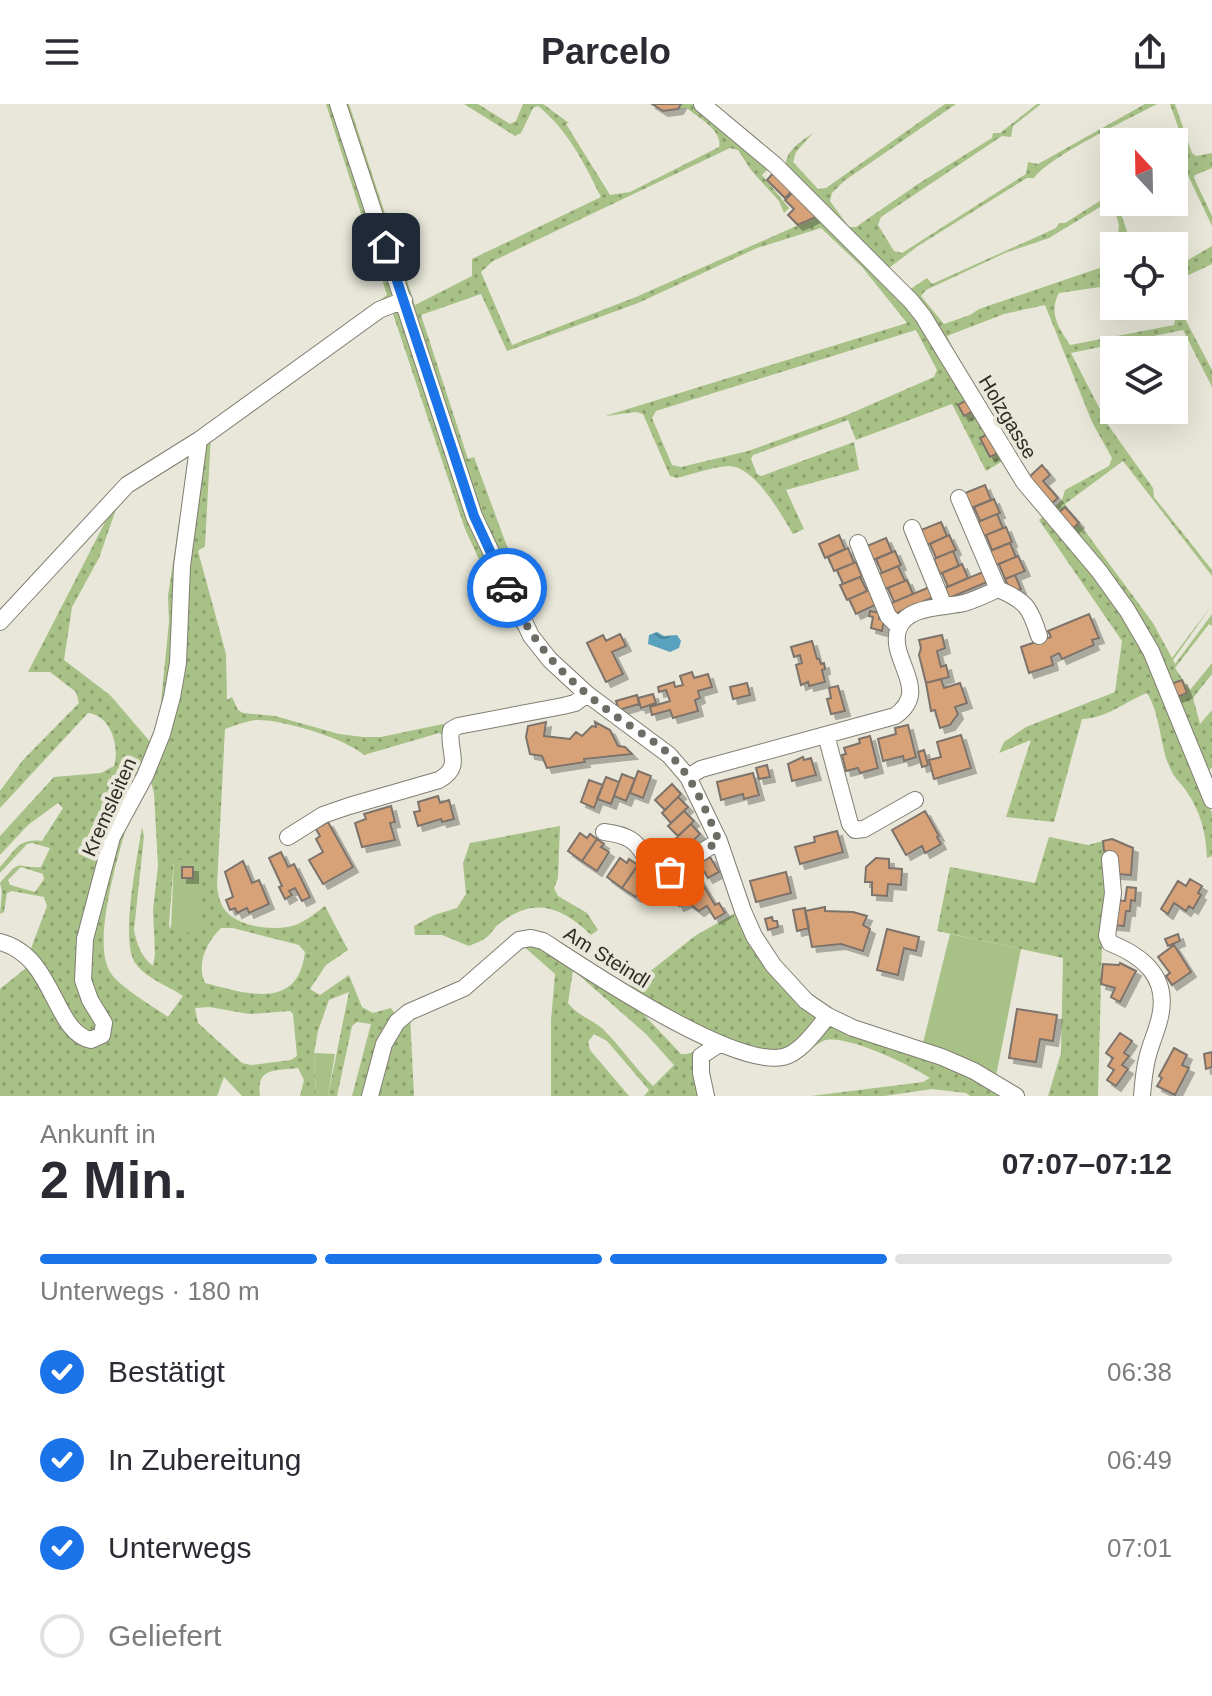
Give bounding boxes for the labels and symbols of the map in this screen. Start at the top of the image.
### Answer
north arrow [1100,128,1188,216]
pin [352,213,420,281]
street label: Holzgasse [975,371,1041,463]
courier [467,548,547,628]
street label: Kremsleiten [77,754,141,860]
pin [636,838,704,906]
street label: Am Steindl [560,922,654,992]

